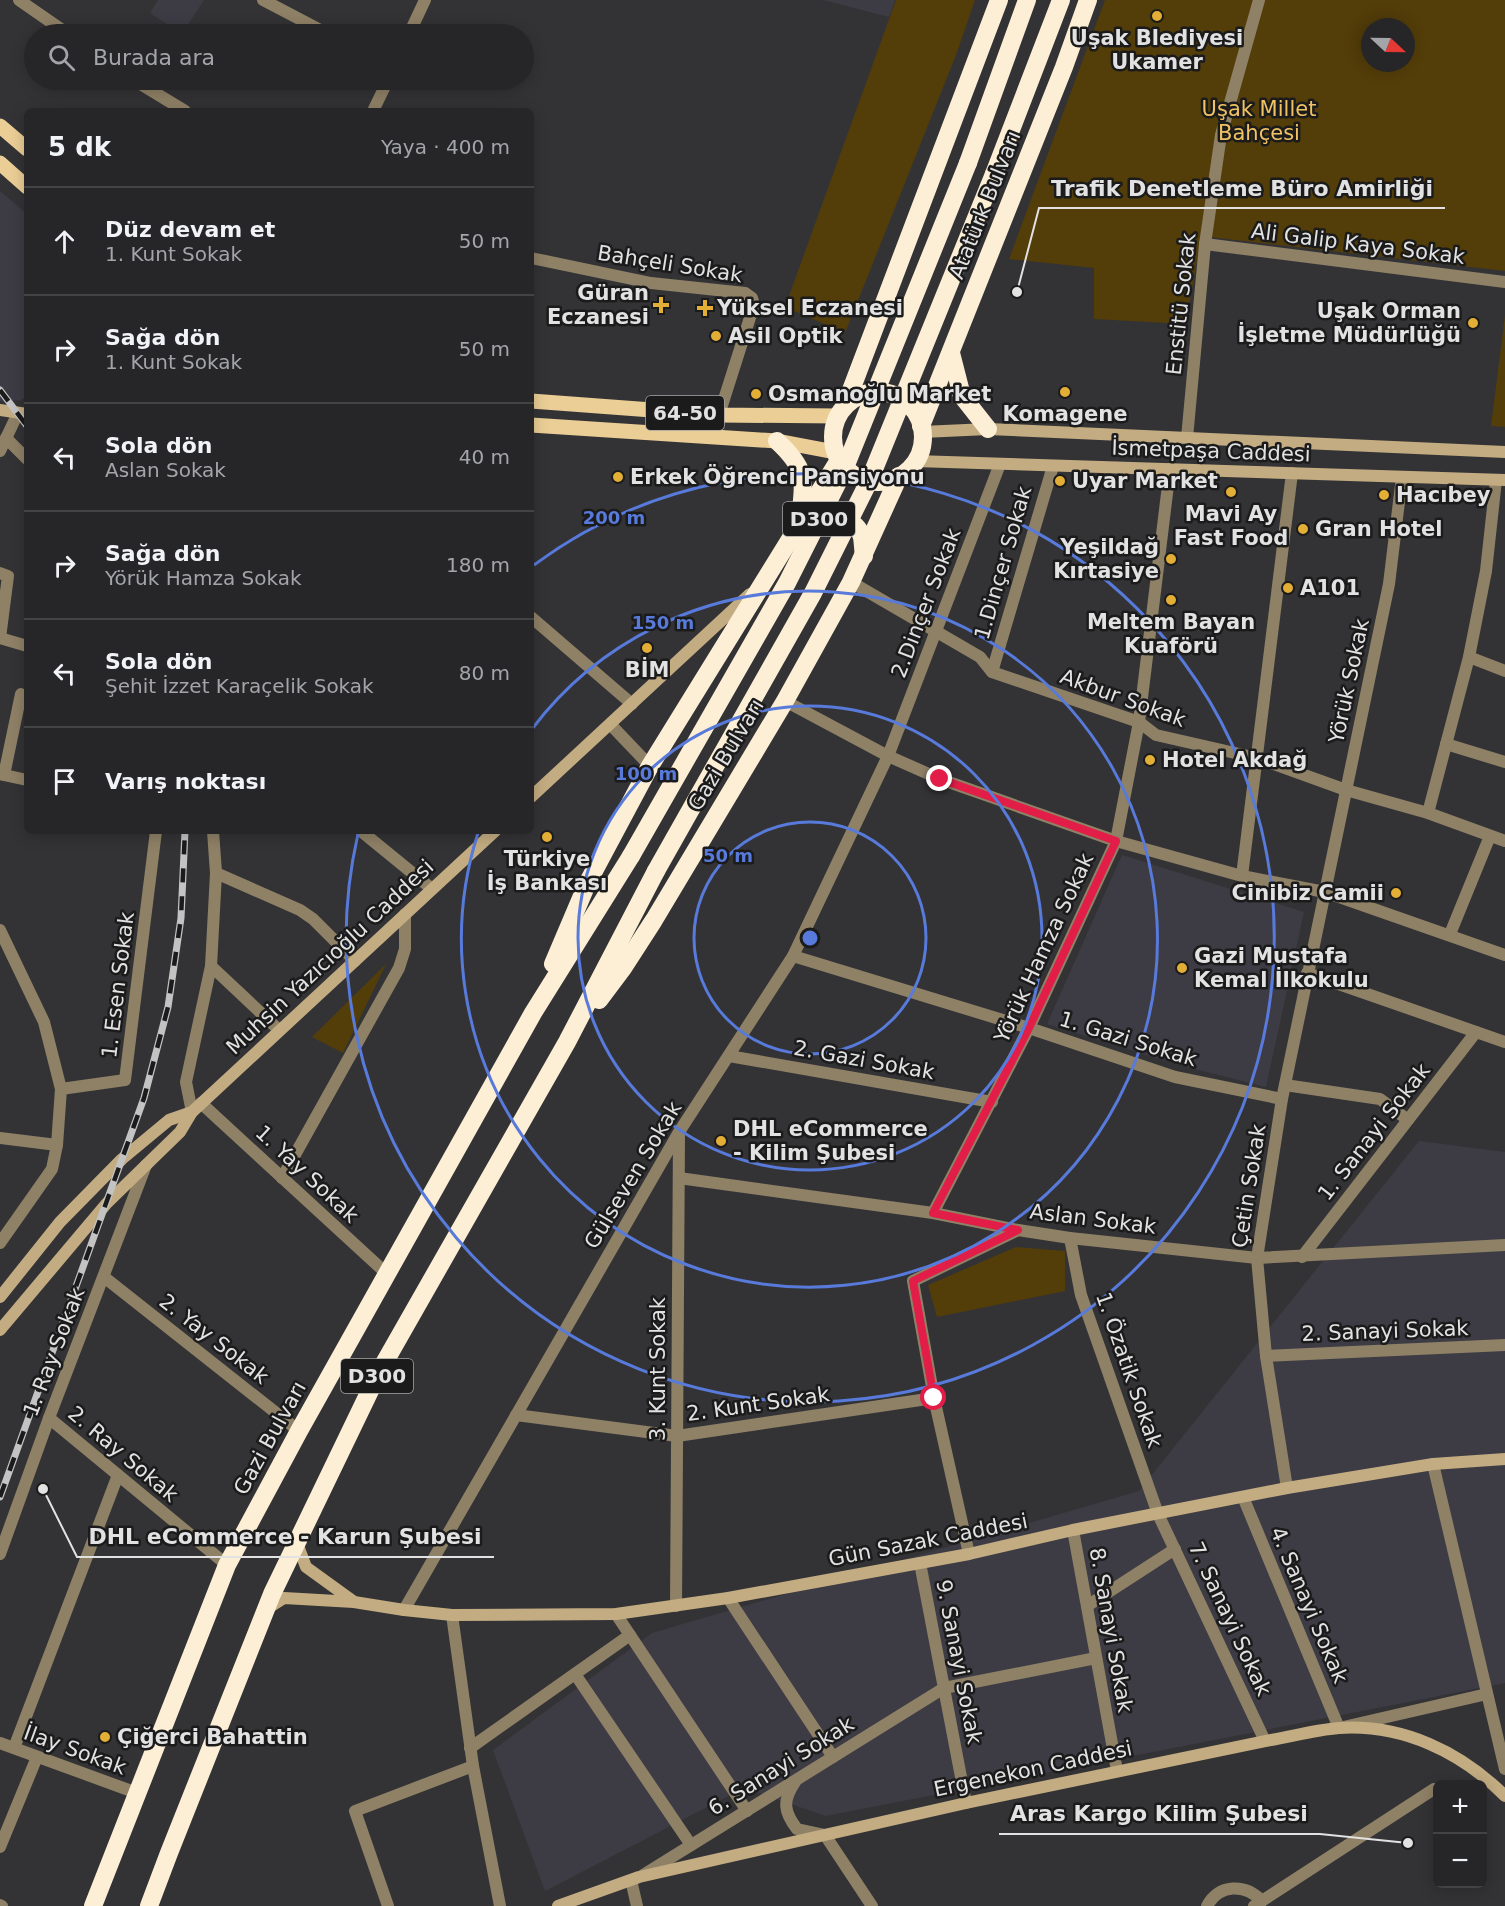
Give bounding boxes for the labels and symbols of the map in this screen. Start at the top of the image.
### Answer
marker: Uşak Blediyesi Ukamer [1150,9,1164,23]
north arrow [1361,18,1415,72]
place label: Uşak Blediyesi Ukamer [1071,26,1243,74]
park label: Uşak Millet Bahçesi [1202,97,1316,145]
street label: Atatürk Bulvarı [944,128,1026,282]
callout: Trafik Denetleme Büro Amirliği [1039,168,1445,208]
text: Trafik Denetleme Büro Amirliği [1051,176,1433,201]
street label: Ali Galip Kaya Sokak [1250,219,1467,269]
street label: Enstitü Sokak [1162,231,1200,376]
street label: Bahçeli Sokak [596,241,745,287]
place label: Güran Eczanesi [547,281,649,329]
place label: Yüksel Eczanesi [716,296,903,320]
marker: Güran Eczanesi [654,298,668,312]
place label: Uşak Orman İşletme Müdürlüğü [1237,299,1461,347]
marker: Yüksel Eczanesi [698,301,712,315]
marker: Uşak Orman İşletme Müdürlüğü [1466,316,1480,330]
place label: Asil Optik [728,324,844,348]
marker: Asil Optik [709,329,723,343]
place label: Osmanoğlu Market [768,382,991,406]
marker: Komagene [1058,385,1072,399]
marker: Osmanoğlu Market [749,387,763,401]
road number: 64-50 [646,396,724,430]
place label: Komagene [1003,402,1127,426]
street label: İsmetpaşa Caddesi [1111,435,1311,466]
place label: Erkek Öğrenci Pansiyonu [630,464,925,489]
place label: Uyar Market [1072,469,1218,493]
marker: Erkek Öğrenci Pansiyonu [611,470,625,484]
marker: Uyar Market [1053,474,1067,488]
street label: 1.Dinçer Sokak [970,483,1037,642]
place label: Hacıbey [1396,483,1491,507]
marker: Mavi Ay Fast Food [1224,485,1238,499]
marker: Hacıbey [1377,488,1391,502]
road number: D300 [783,502,855,536]
place label: Mavi Ay Fast Food [1174,502,1288,550]
text: 200 m [583,507,645,528]
place label: Gran Hotel [1315,517,1443,541]
marker: Gran Hotel [1296,522,1310,536]
street label: 2.Dinçer Sokak [886,524,966,681]
place label: Yeşildağ Kırtasiye [1053,535,1159,583]
marker: Yeşildağ Kırtasiye [1164,552,1178,566]
place label: A101 [1300,576,1360,600]
marker: A101 [1281,581,1295,595]
marker: Meltem Bayan Kuaförü [1164,593,1178,607]
place label: Meltem Bayan Kuaförü [1087,610,1255,658]
text: 150 m [632,612,694,633]
street label: Yörük Sokak [1324,616,1374,746]
marker: BİM [640,641,654,655]
place label: BİM [625,657,669,682]
street label: Akbur Sokak [1057,664,1190,732]
street label: Gazi Bulvarı [683,695,769,815]
place label: Hotel Akdağ [1162,748,1307,772]
marker: Hotel Akdağ [1143,753,1157,767]
text: 100 m [615,763,677,784]
route end [926,765,952,791]
marker: Türkiye İş Bankası [540,830,554,844]
text: 50 m [703,845,753,866]
place label: Türkiye İş Bankası [487,847,607,895]
street label: Yörük Hamza Sokak [989,849,1099,1047]
street label: Muhsin Yazıcıoğlu Caddesi [221,855,439,1059]
place label: Cinibiz Camii [1232,881,1384,905]
marker: Cinibiz Camii [1389,886,1403,900]
street label: 1. Esen Sokak [97,910,139,1059]
centre of rings [800,928,820,948]
place label: Gazi Mustafa Kemal İlkokulu [1194,944,1369,992]
marker: Gazi Mustafa Kemal İlkokulu [1175,961,1189,975]
street label: 1. Gazi Sokak [1056,1007,1200,1072]
street label: 2. Gazi Sokak [792,1036,937,1084]
street label: 1. Sanayi Sokak [1313,1058,1435,1205]
street label: Gülseven Sokak [580,1096,687,1253]
place label: DHL eCommerce - Kilim Şubesi [733,1117,928,1165]
street label: 1. Yay Sokak [251,1120,364,1228]
street label: Çetin Sokak [1227,1122,1271,1249]
marker: DHL eCommerce - Kilim Şubesi [714,1134,728,1148]
street label: Aslan Sokak [1029,1199,1158,1239]
street label: 1. Ray Sokak [18,1284,90,1420]
street label: 2. Yay Sokak [155,1289,274,1389]
street label: 1. Özatik Sokak [1091,1289,1168,1452]
street label: 3. Kunt Sokak [646,1296,670,1441]
street label: 2. Sanayi Sokak [1301,1316,1470,1346]
road number: D300 [341,1359,413,1393]
street label: Gazi Bulvarı [229,1377,311,1499]
street label: 2. Kunt Sokak [685,1382,832,1426]
route start [920,1384,946,1410]
street label: 2. Ray Sokak [63,1401,183,1507]
street label: Gün Sazak Caddesi [826,1509,1030,1571]
callout: DHL eCommerce - Karun Şubesi [77,1517,494,1557]
street label: 4. Sanayi Sokak [1265,1523,1353,1687]
text: DHL eCommerce - Karun Şubesi [88,1524,482,1549]
street label: 7. Sanayi Sokak [1184,1538,1277,1701]
street label: 8. Sanayi Sokak [1085,1546,1137,1715]
street label: 9. Sanayi Sokak [931,1578,987,1747]
street label: 6. Sanayi Sokak [704,1711,859,1820]
street label: İlay Sokak [21,1719,131,1780]
place label: Çiğerci Bahattin [117,1725,308,1749]
marker: Çiğerci Bahattin [98,1730,112,1744]
street label: Ergenekon Caddesi [932,1736,1134,1802]
callout: Aras Kargo Kilim Şubesi [999,1794,1320,1834]
text: Aras Kargo Kilim Şubesi [1010,1801,1308,1826]

